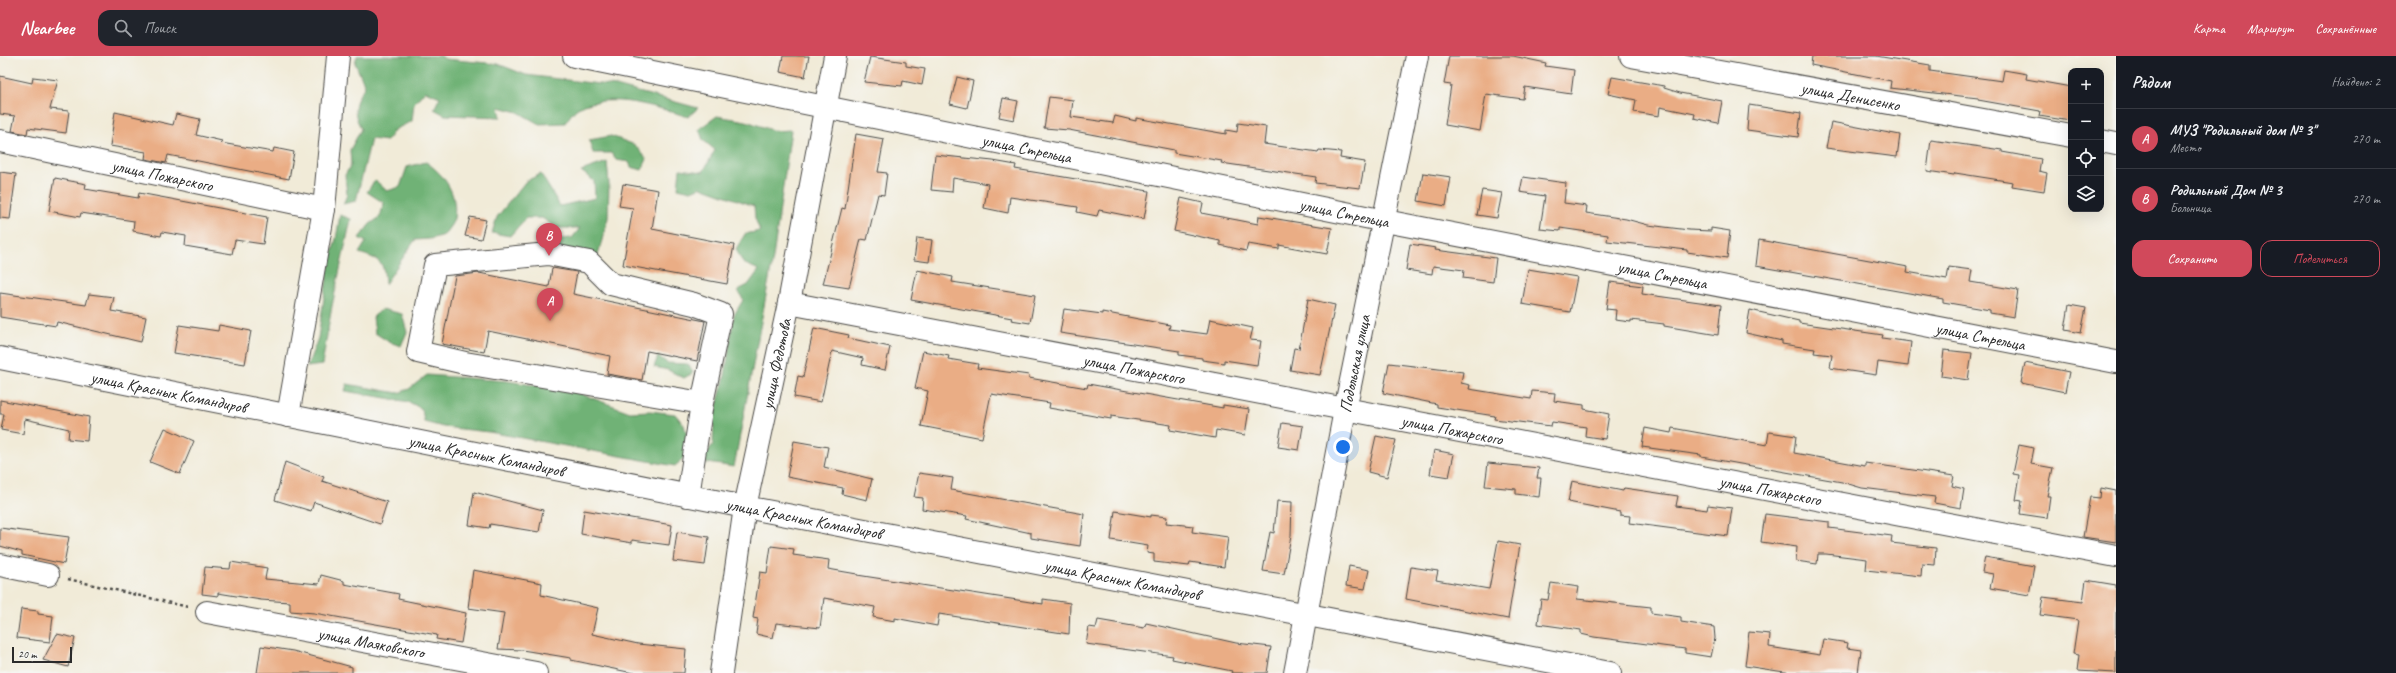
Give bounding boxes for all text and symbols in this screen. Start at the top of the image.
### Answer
search box [98,10,378,46]
text: Nearbee [20,16,74,40]
icon: search [112,17,134,39]
text: Поиск [144,19,176,38]
text: Карта [2193,20,2225,37]
text: Маршрут [2247,20,2293,37]
text: Сохранённые [2315,20,2376,37]
map controls [2068,68,2104,212]
button: + [2068,68,2104,104]
text: Рядом [2132,72,2170,93]
text: Найдено: 2 [2332,74,2380,90]
street label: улица Денисенко [1798,77,1902,116]
button: − [2068,104,2104,140]
text: МУЗ "Родильный дом № 3" [2170,121,2315,140]
street label: улица Стрельца [979,129,1074,168]
text: A [2142,131,2148,147]
text: 270 m [2352,131,2380,147]
button: locate [2068,140,2104,176]
text: Место [2170,140,2201,156]
street label: улица Пожарского [109,155,216,197]
button: layers [2068,176,2104,212]
text: Родильный Дом № 3 [2170,181,2282,200]
text: B [2142,191,2148,207]
text: 270 m [2352,191,2380,207]
street label: улица Стрельца [1297,194,1392,233]
text: Больница [2170,200,2211,216]
pin: B [536,223,562,256]
button: Сохранить [2132,240,2252,277]
button: Поделиться [2260,240,2380,277]
street label: улица Стрельца [1615,256,1710,294]
pin: A [537,288,563,321]
street label: Подольская улица [1335,311,1375,415]
street label: улица Федотова [756,315,797,412]
street label: улица Стрельца [1933,317,2028,355]
street label: улица Пожарского [1080,349,1187,389]
street label: улица Красных Командиров [88,366,252,419]
street label: улица Пожарского [1399,410,1505,450]
street label: улица Красных Командиров [406,430,570,482]
your location [1333,437,1353,457]
street label: улица Пожарского [1717,470,1824,511]
street label: улица Красных Командиров [723,493,887,545]
street label: улица Красных Командиров [1042,555,1206,606]
street label: улица Маяковского [315,623,428,663]
scale bar [12,645,72,664]
text: 20 m [18,647,37,661]

